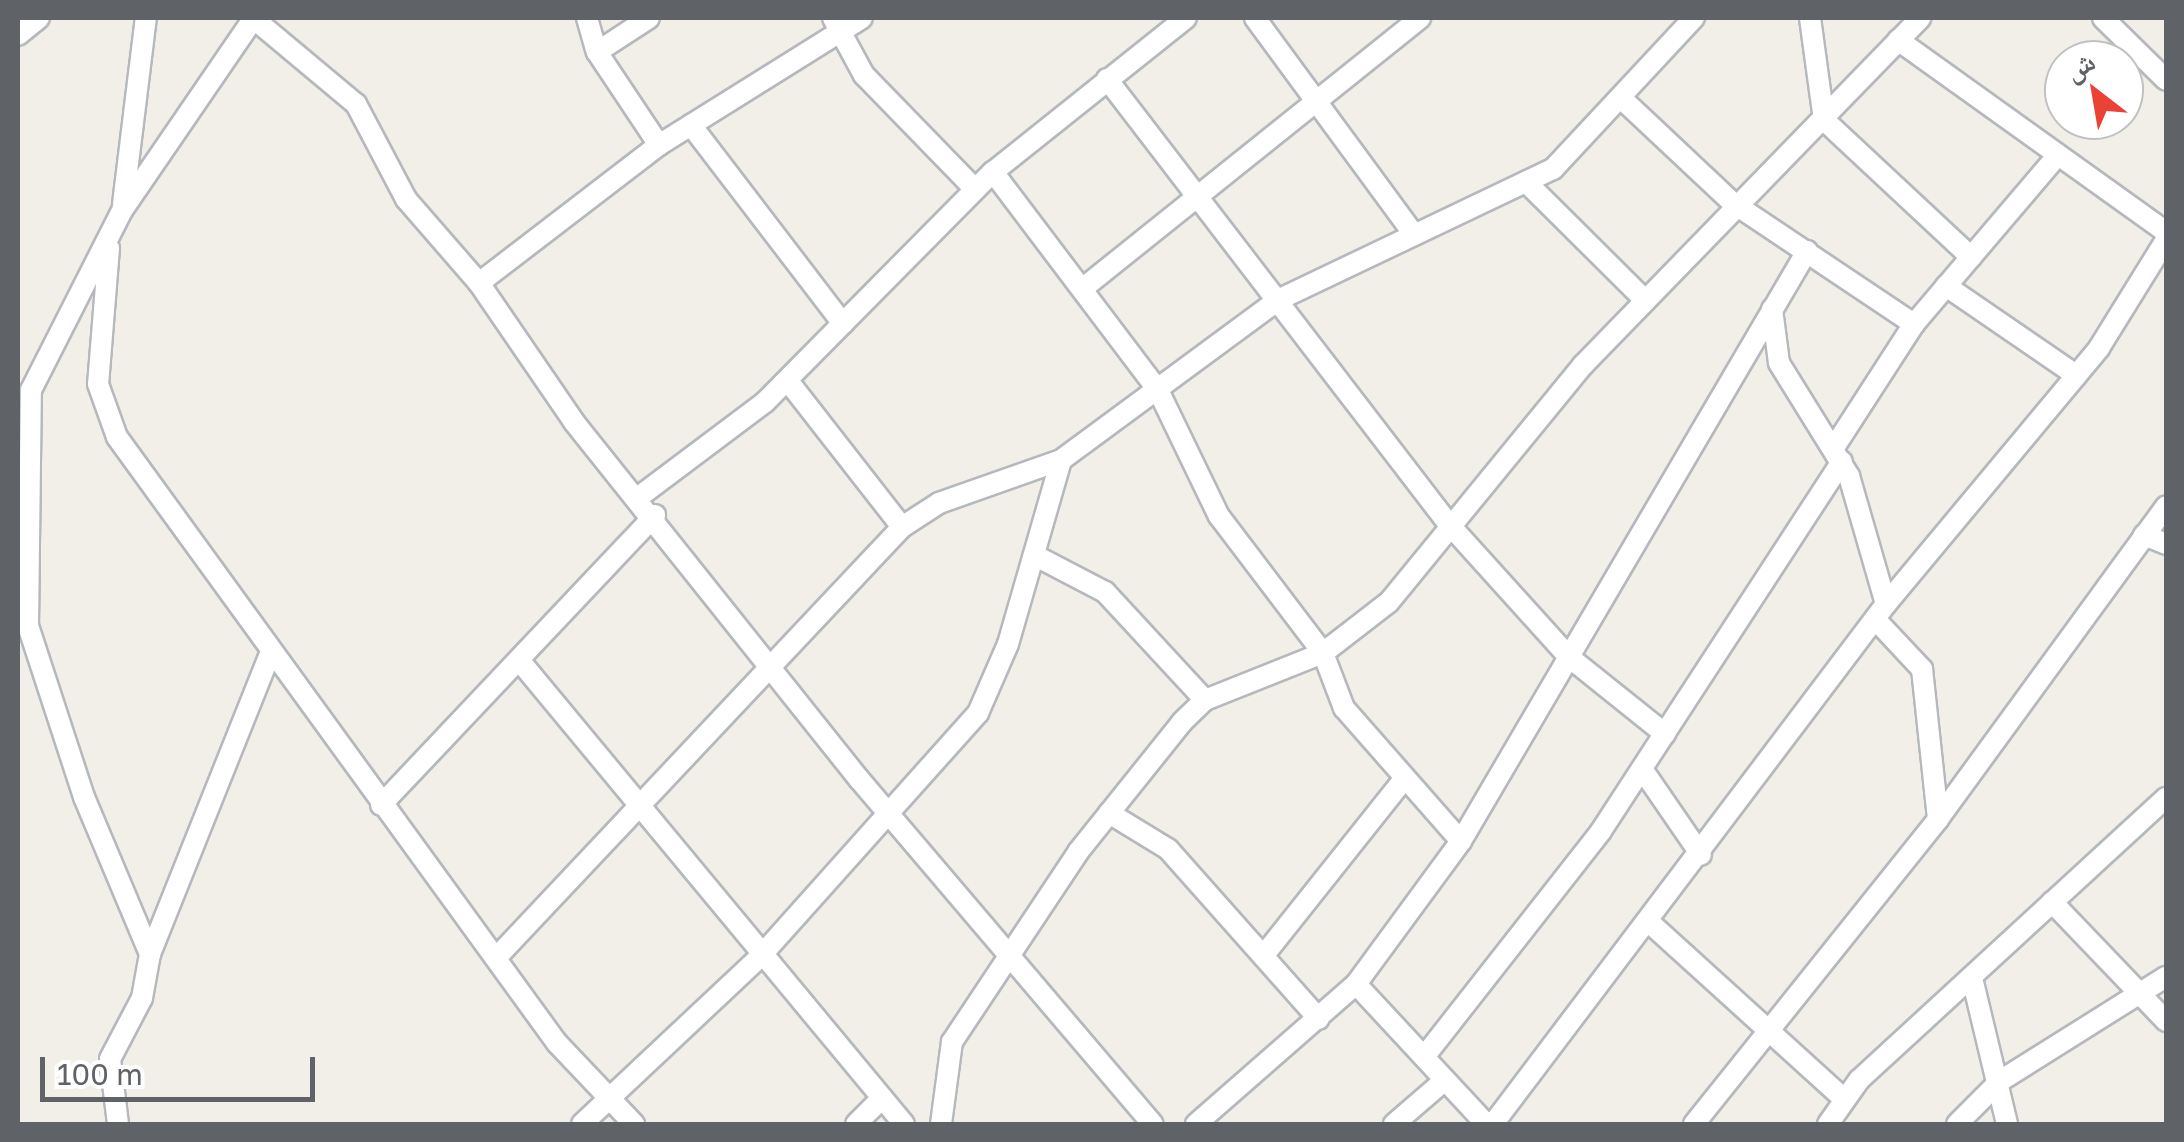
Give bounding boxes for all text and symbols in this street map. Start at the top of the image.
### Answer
north arrow [2044,40,2144,140]
text: ش [2058,44,2101,87]
scale bar [45,1037,320,1099]
text: 100 m [57,1056,143,1092]

